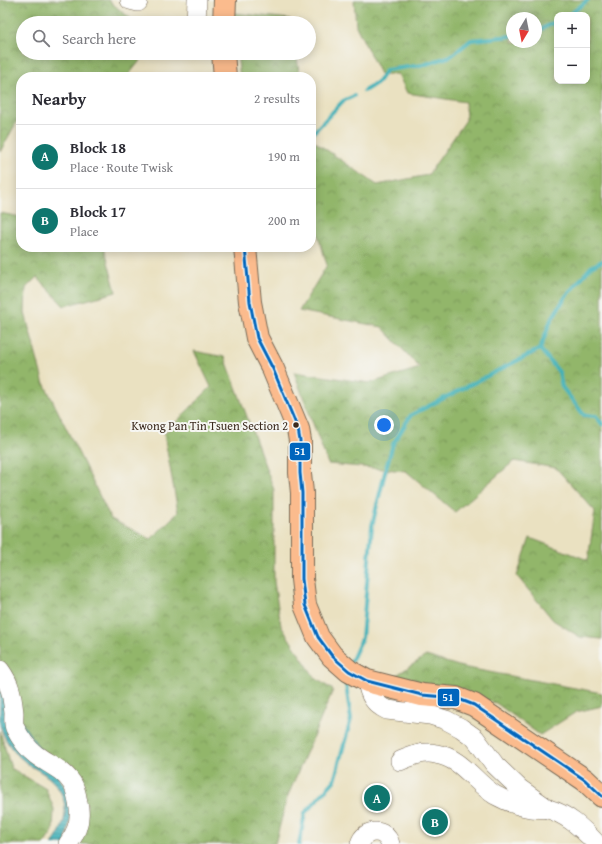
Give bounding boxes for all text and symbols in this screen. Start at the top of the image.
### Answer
north arrow [506,12,542,48]
map controls [554,12,590,84]
button: + [554,12,590,48]
search box [16,16,316,60]
icon: search [30,27,52,49]
text: Search here [62,28,136,49]
button: − [554,48,590,84]
text: Nearby [32,86,86,111]
text: 2 results [254,89,300,108]
text: Block 18 [70,137,126,158]
text: A [41,147,49,166]
text: 190 m [268,147,300,166]
text: Place · Route Twisk [70,158,173,177]
text: Block 17 [70,201,126,222]
text: B [41,211,49,230]
text: 200 m [268,211,300,230]
text: Place [70,222,99,241]
your location [374,415,394,435]
place label: Kwong Pan Tin Tsuen Section 2 [131,417,288,434]
marker: Kwong Pan Tin Tsuen Section 2 [291,420,301,430]
line badge: 51 [289,442,311,461]
text: 51 [294,443,306,459]
line badge: 51 [437,688,460,707]
text: 51 [442,689,454,705]
pin: A [364,783,390,813]
pin: B [422,807,448,837]

